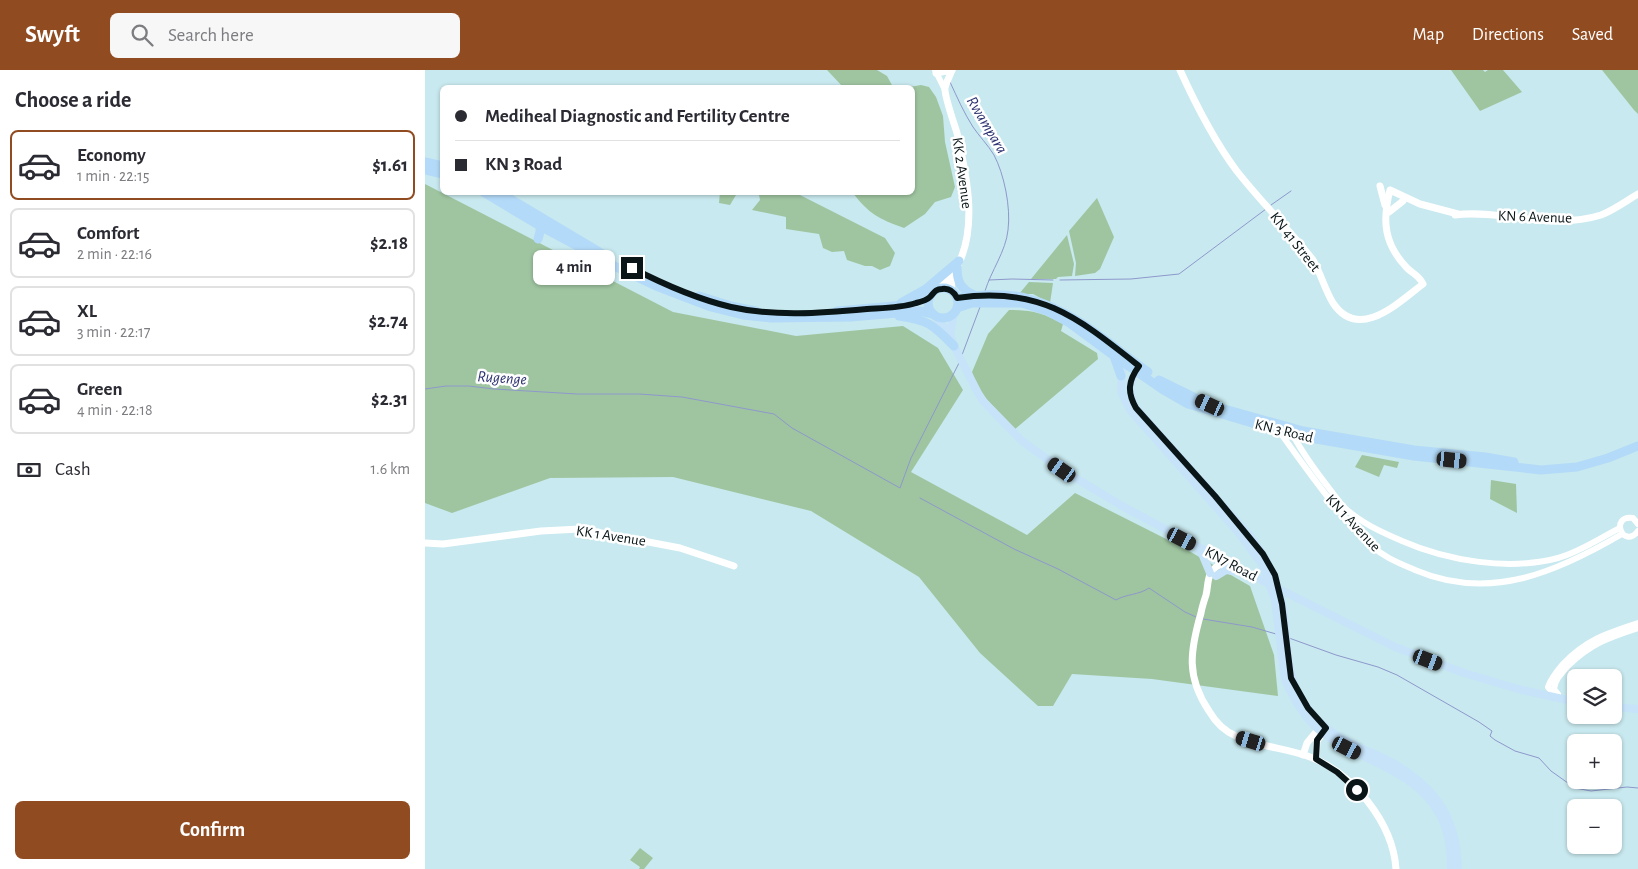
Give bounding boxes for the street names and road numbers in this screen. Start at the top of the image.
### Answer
street label: KK 2 Avenue [950,136,974,210]
street label: KN 6 Avenue [1498,208,1572,226]
street label: KN 41 Street [1267,209,1323,275]
street label: KN 3 Road [1253,417,1315,446]
street label: KN 1 Avenue [1323,491,1383,555]
street label: KK 1 Avenue [575,523,647,549]
street label: KN7 Road [1202,544,1260,584]

